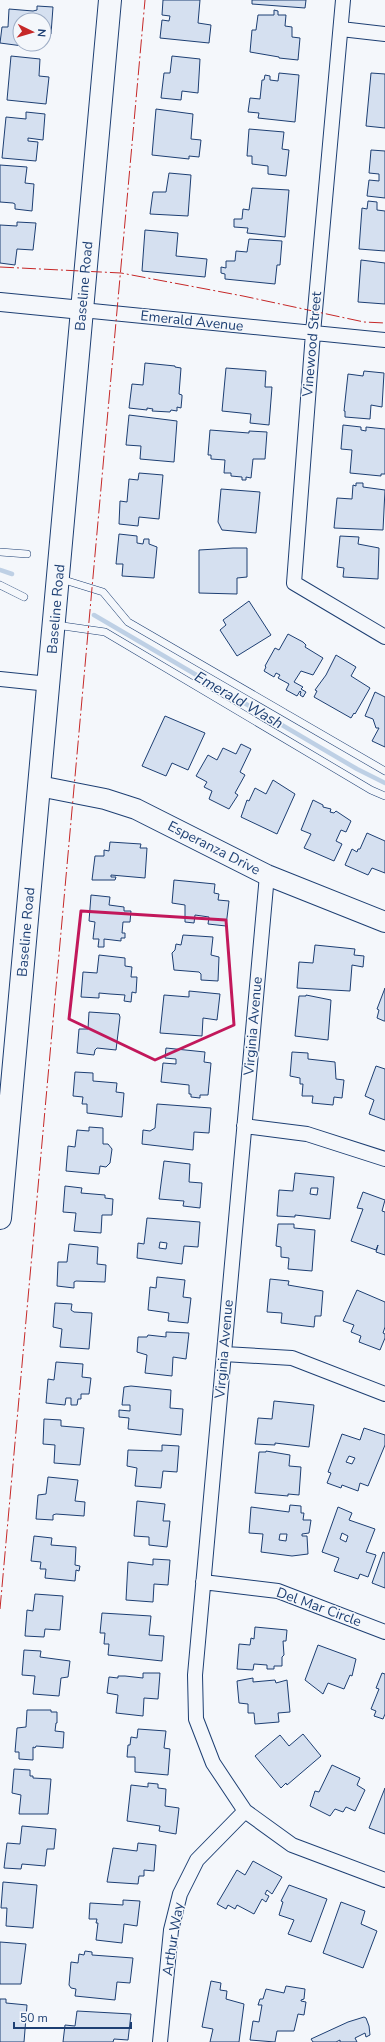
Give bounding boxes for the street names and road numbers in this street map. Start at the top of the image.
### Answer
street label: Baseline Road [71,240,97,332]
street label: Vinewood Street [298,291,326,398]
street label: Emerald Avenue [140,306,244,336]
street label: Baseline Road [43,563,69,655]
street label: Esperanza Drive [165,817,263,879]
street label: Baseline Road [13,886,39,978]
street label: Virginia Avenue [239,976,267,1077]
street label: Virginia Avenue [210,1299,238,1400]
street label: Del Mar Circle [274,1583,364,1631]
street label: Arthur Way [158,1900,188,1977]

